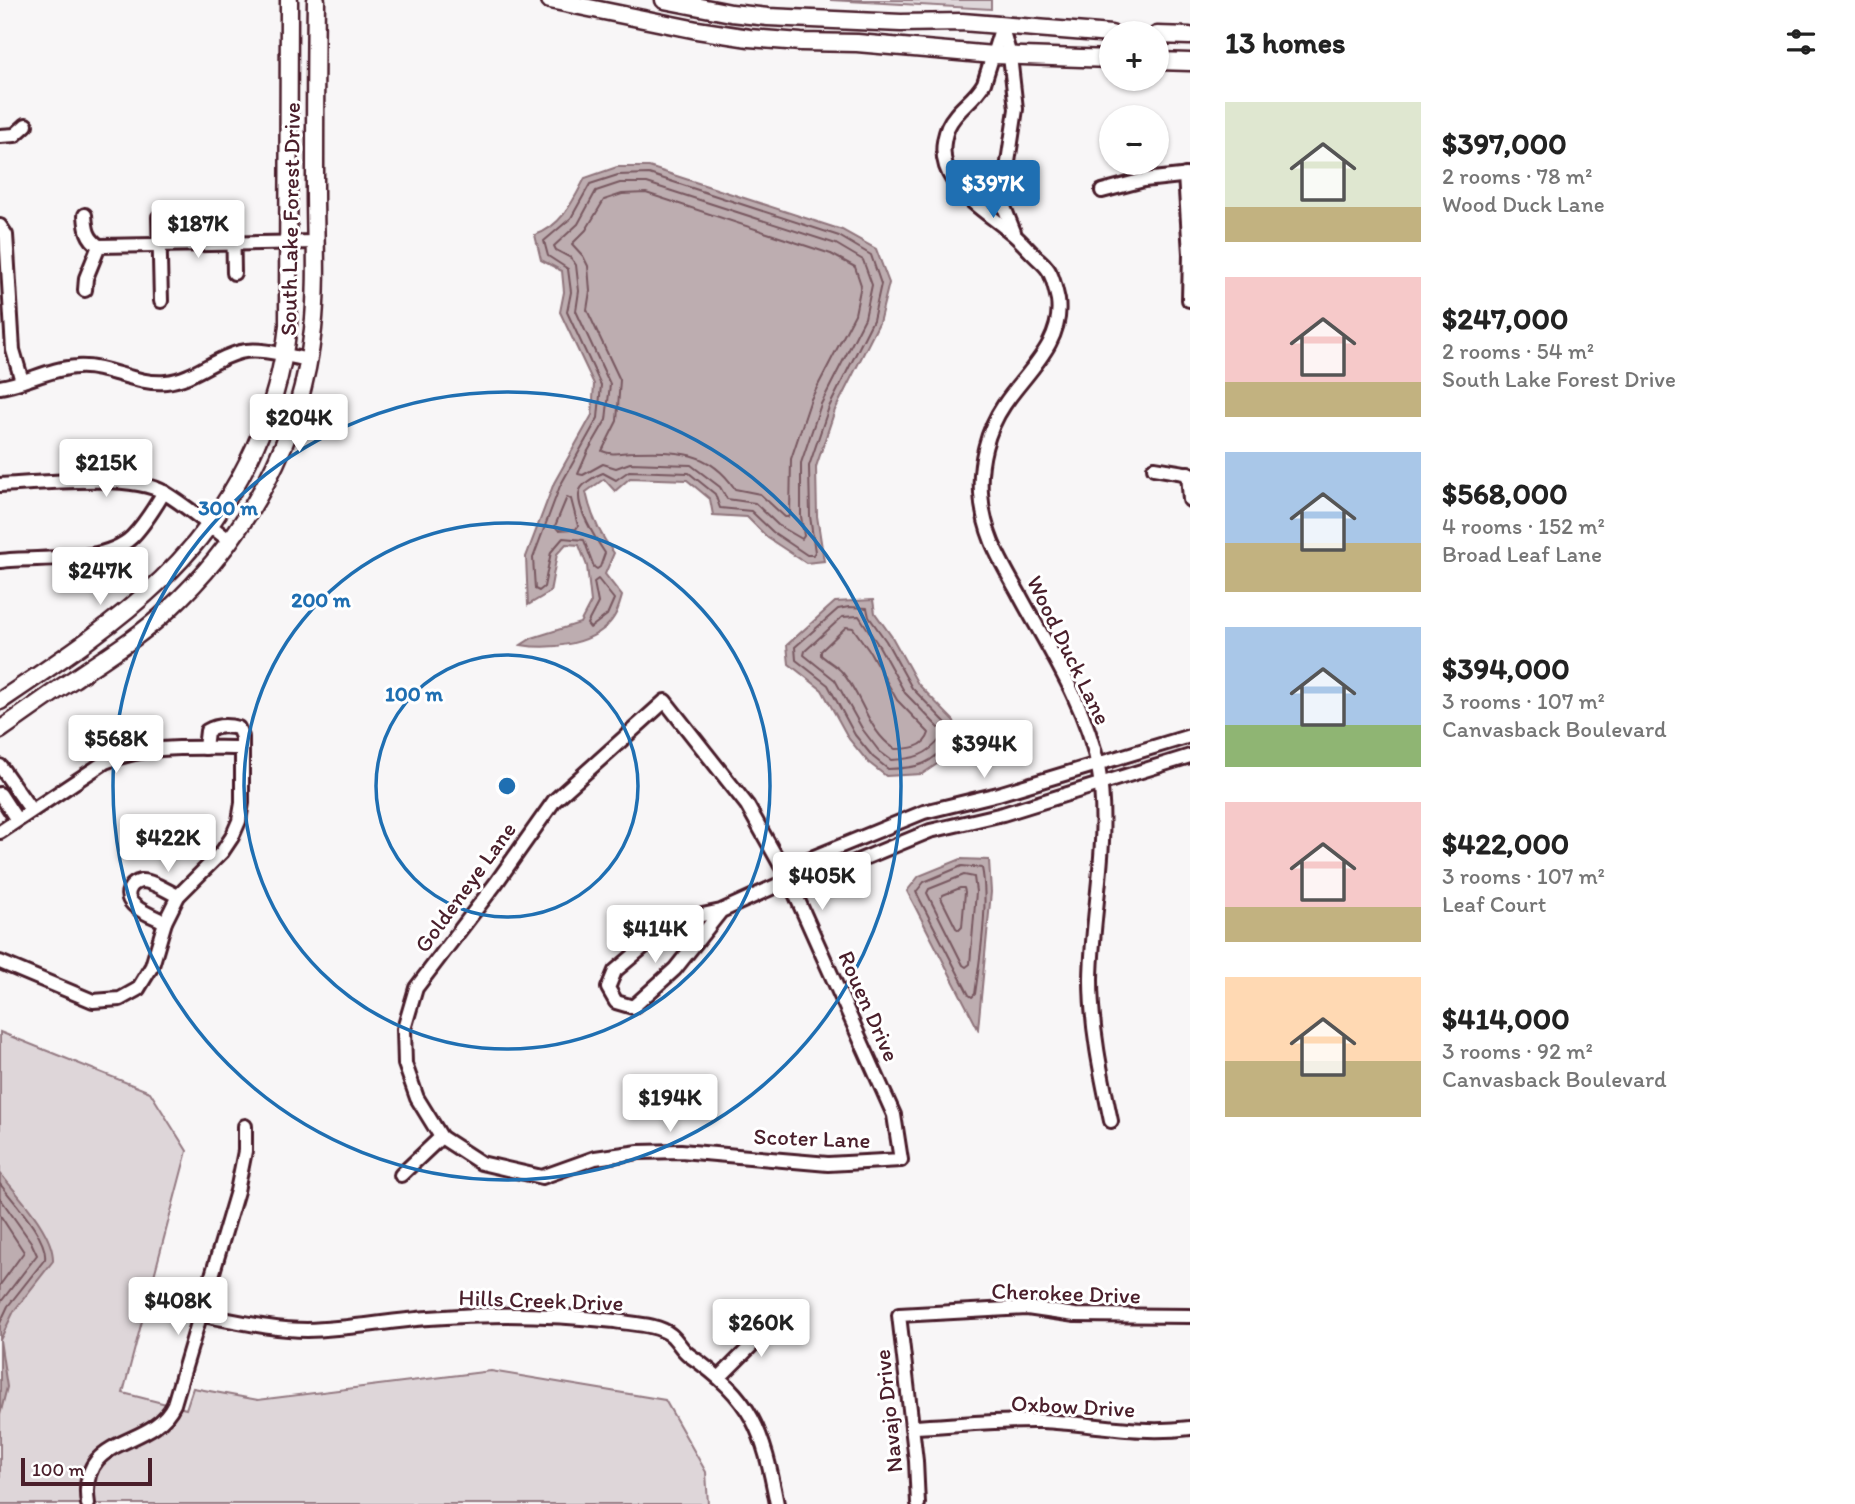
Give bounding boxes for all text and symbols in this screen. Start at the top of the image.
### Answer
map controls [1099,21,1169,175]
button: + [1099,21,1169,91]
icon: filters [1782,23,1820,61]
text: 13 homes [1225,24,1345,61]
street label: South Lake Forest Drive [274,102,306,336]
button: − [1099,105,1169,175]
text: $397,000 [1442,125,1567,162]
icon: home [1281,130,1365,214]
pin: $397K [944,160,1042,220]
text: 2 rooms · 78 m² [1442,162,1592,190]
text: $397K [962,169,1024,197]
text: Wood Duck Lane [1442,190,1605,218]
pin: $187K [149,201,247,260]
text: $187K [167,209,229,237]
text: $247,000 [1442,300,1568,337]
icon: home [1281,305,1365,389]
text: 2 rooms · 54 m² [1442,337,1594,365]
text: South Lake Forest Drive [1442,365,1676,393]
pin: $204K [250,394,348,454]
text: $204K [266,403,332,431]
pin: $215K [57,440,155,499]
text: $215K [75,448,137,476]
text: $568,000 [1442,475,1568,512]
icon: home [1281,480,1365,564]
text: 300 m [198,495,258,520]
text: 4 rooms · 152 m² [1442,512,1605,540]
text: Broad Leaf Lane [1442,540,1602,568]
pin: $247K [51,548,149,607]
text: $247K [68,556,132,584]
street label: Wood Duck Lane [1021,571,1117,729]
text: 200 m [291,587,351,612]
text: $394,000 [1442,650,1570,687]
icon: home [1281,655,1365,739]
text: 100 m [385,681,443,706]
text: 3 rooms · 107 m² [1442,687,1605,715]
text: Canvasback Boulevard [1442,715,1667,743]
pin: $568K [67,716,165,775]
pin: $394K [935,720,1033,780]
text: $568K [84,724,148,752]
text: $394K [952,729,1016,757]
centre of rings [495,774,519,798]
pin: $422K [119,814,217,874]
street label: Goldeneye Lane [408,816,522,958]
text: $422K [136,823,200,851]
text: $422,000 [1442,825,1569,862]
icon: home [1281,830,1365,914]
pin: $405K [773,852,871,912]
text: $405K [789,861,855,889]
text: 3 rooms · 107 m² [1442,862,1605,890]
text: Leaf Court [1442,890,1546,918]
pin: $414K [606,906,704,965]
text: $414K [623,914,687,942]
street label: Rouen Drive [832,946,906,1066]
text: $414,000 [1442,1000,1570,1037]
icon: home [1281,1005,1365,1089]
text: 3 rooms · 92 m² [1442,1037,1593,1065]
text: Canvasback Boulevard [1442,1065,1667,1093]
pin: $194K [621,1074,719,1134]
text: $194K [639,1083,701,1111]
street label: Scoter Lane [753,1122,871,1154]
street label: Cherokee Drive [991,1276,1141,1310]
pin: $408K [129,1278,227,1337]
street label: Hills Creek Drive [458,1283,624,1317]
text: $408K [145,1286,211,1314]
pin: $260K [712,1300,810,1359]
text: $260K [729,1308,793,1336]
street label: Navajo Drive [868,1348,908,1474]
street label: Oxbow Drive [1010,1389,1136,1423]
scale bar [21,1455,152,1487]
text: 100 m [32,1458,84,1481]

